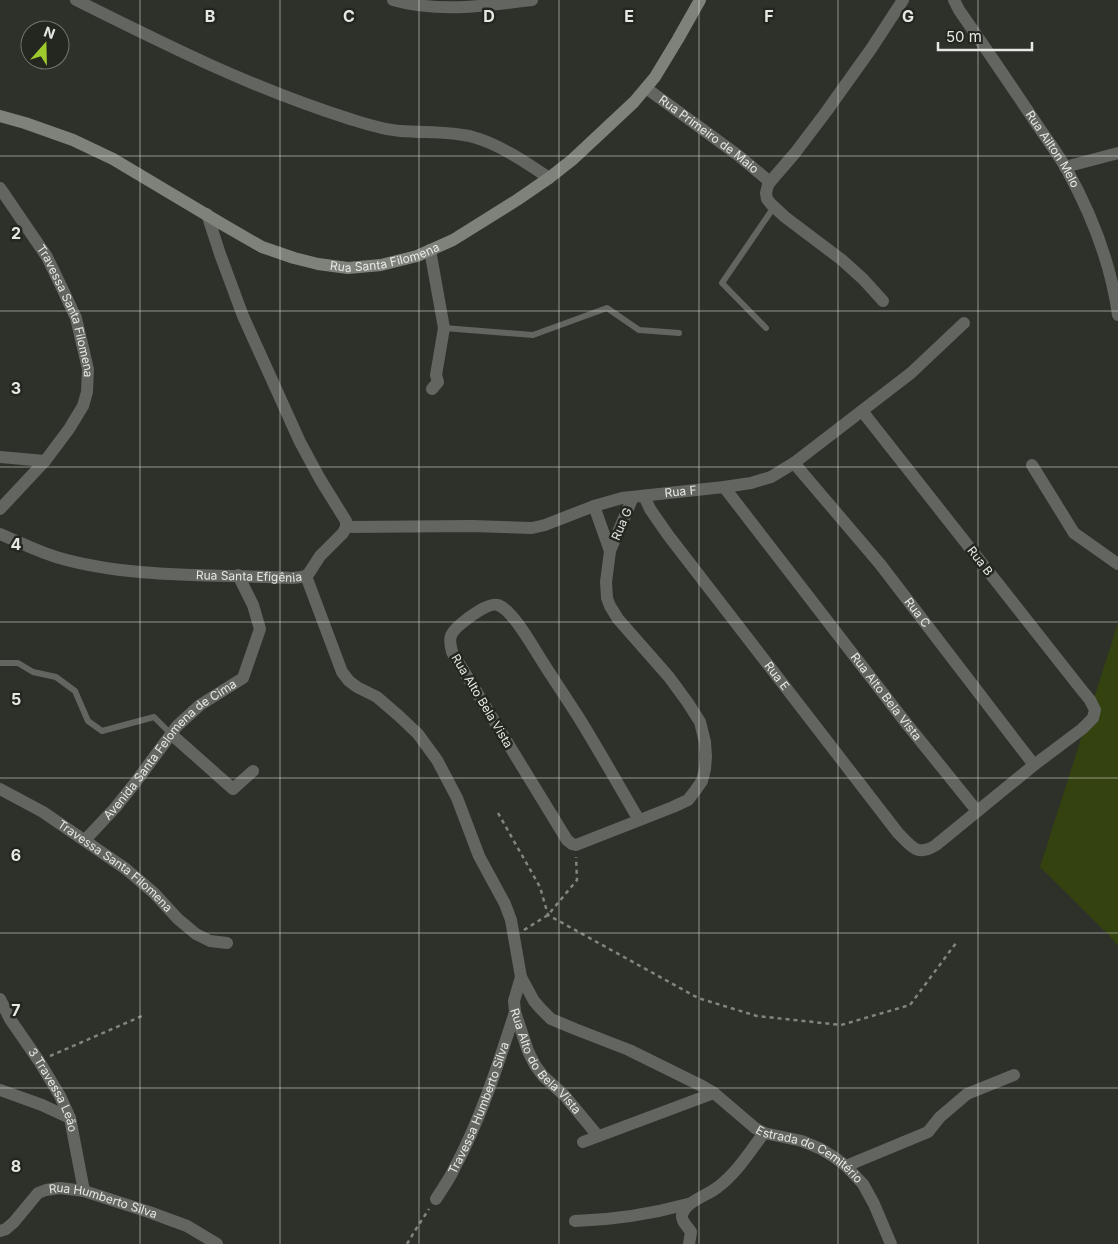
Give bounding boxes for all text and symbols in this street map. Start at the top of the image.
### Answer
text: B [205,6,215,26]
text: C [343,6,355,26]
text: D [483,6,495,26]
text: E [624,6,634,26]
text: F [764,6,774,26]
text: G [902,6,914,26]
north arrow [20,20,70,70]
scale bar [938,20,1032,52]
text: N [42,23,58,42]
text: 50 m [946,27,982,46]
street label: Rua Primeiro de Maio [656,92,762,176]
street label: Rua Ailton Melo [1023,107,1083,190]
text: 2 [11,223,21,243]
street label: Rua Santa Filomena [329,239,442,275]
street label: Travessa Santa Filomena [34,242,96,378]
text: 3 [11,378,21,398]
street label: Rua F [664,482,697,500]
street label: Rua G [608,505,635,542]
text: 4 [11,534,22,554]
street label: Rua B [964,543,996,578]
street label: Rua Santa Efigênia [196,567,303,585]
street label: Rua C [901,594,934,631]
street label: Rua Alto Bela Vista [848,650,925,743]
street label: Rua Alto Bela Vista [449,651,516,750]
street label: Rua E [761,658,793,693]
street label: Avenida Santa Felomena de Cima [100,676,239,823]
text: 5 [11,689,21,709]
street label: Travessa Santa Filomena [55,816,176,915]
text: 6 [11,845,21,865]
text: 7 [11,1000,21,1020]
street label: Rua Alto do Bela Vista [507,1006,585,1117]
street label: Travessa Humberto Silva [445,1040,512,1176]
street label: 3 Travessa Leão [25,1045,81,1133]
street label: Estrada do Cemitério [753,1122,866,1186]
text: 8 [11,1156,21,1176]
street label: Rua Humberto Silva [48,1180,159,1221]

